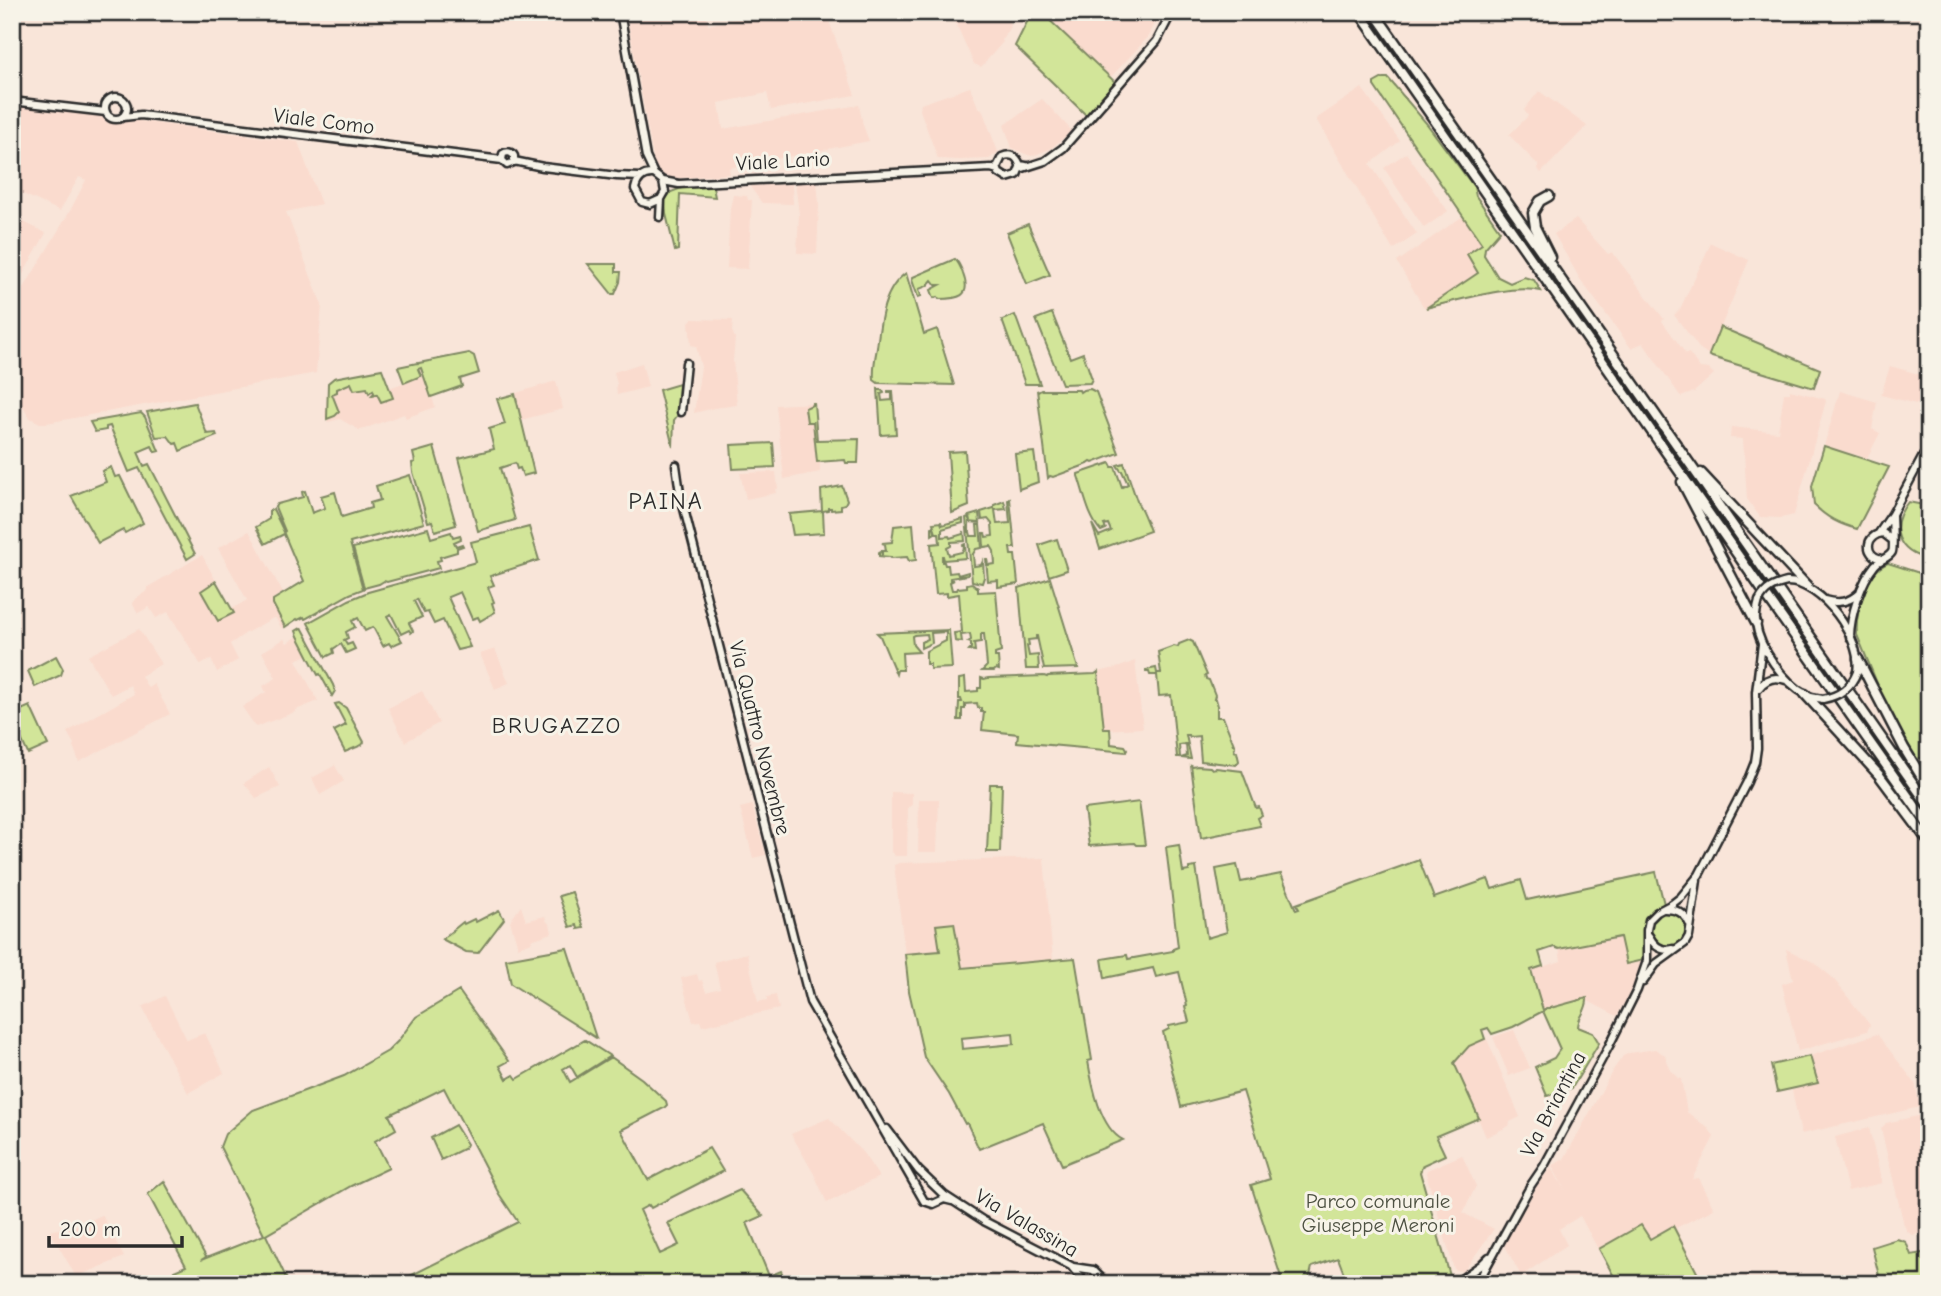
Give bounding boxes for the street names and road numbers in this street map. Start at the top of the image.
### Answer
street label: Viale Como [272,103,376,139]
street label: Viale Lario [735,147,831,175]
street label: Via Quattro Novembre [724,639,796,837]
street label: Via Briantina [1515,1047,1591,1161]
street label: Via Valassina [971,1184,1083,1262]

